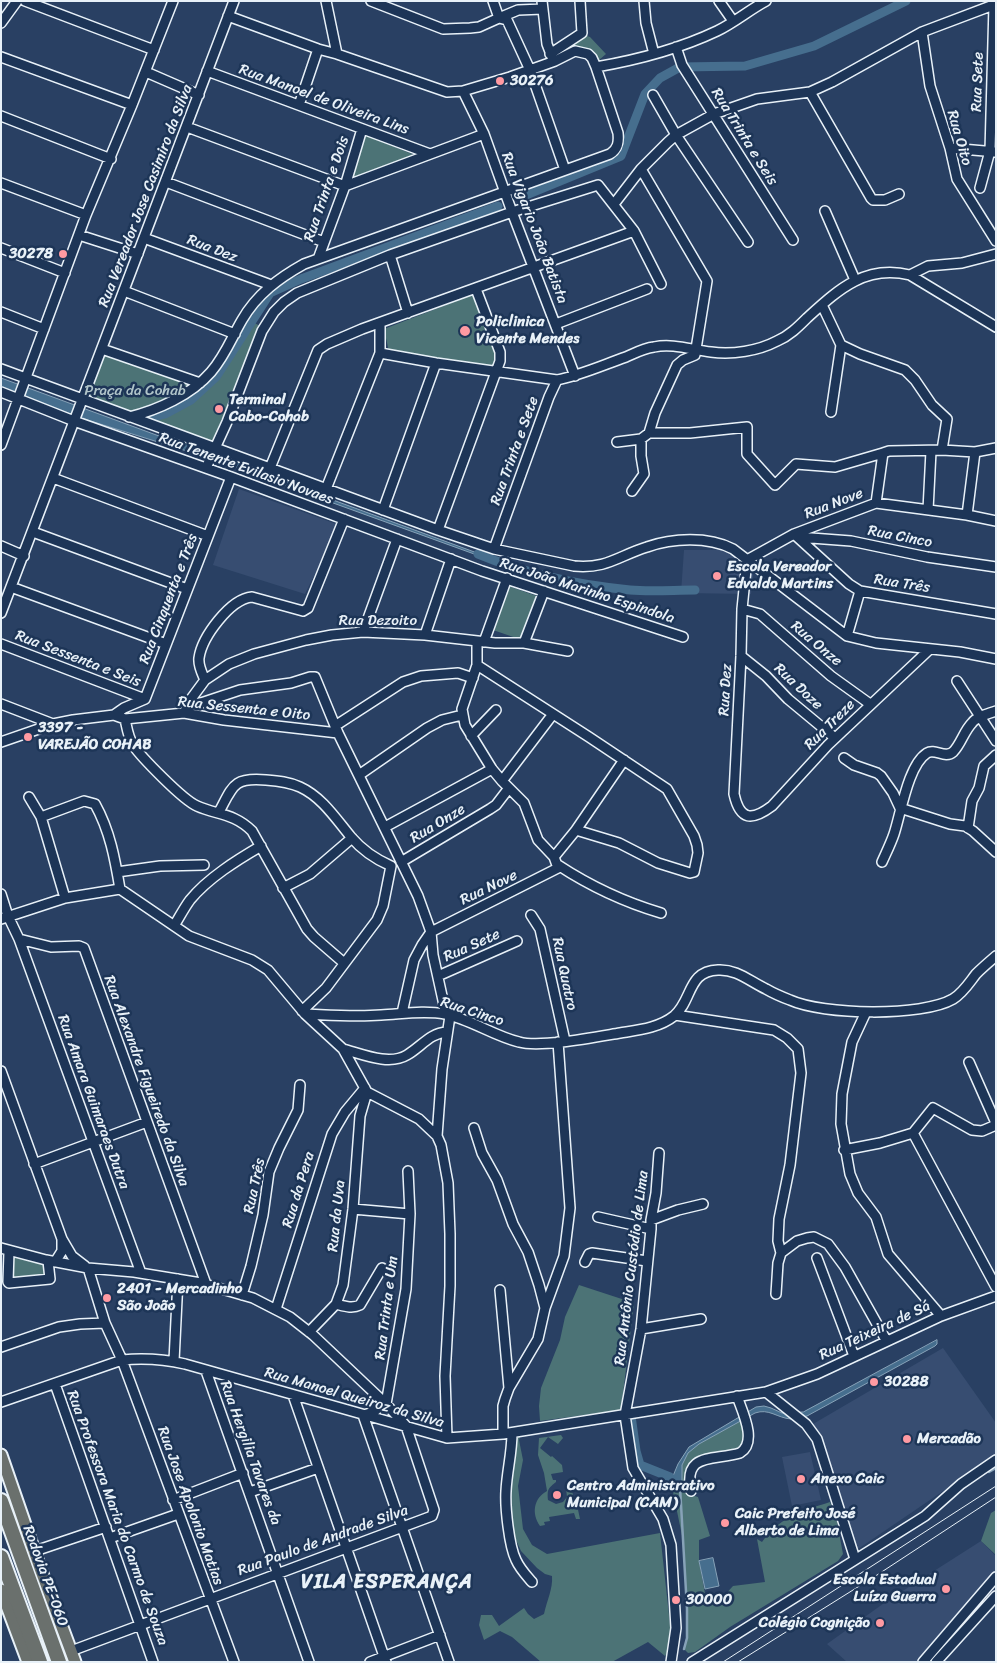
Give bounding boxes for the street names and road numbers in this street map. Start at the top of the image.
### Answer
street label: Rua Sete [968,52,988,112]
street label: Rua Manoel de Oliveira Lins [237,61,411,139]
street label: Rua Vereador Jose Casimiro da Silva [95,82,197,310]
street label: Rua Trinta e Seis [707,85,781,189]
street label: Rua Oito [943,108,975,168]
street label: Rua Trinta e Dois [300,134,354,244]
street label: Rua Vigario João Batista [497,150,571,306]
street label: Rua Dez [184,231,240,267]
street label: Rua Trinta e Sete [487,394,543,508]
street label: Rua Tenente Evilasio Novaes [156,429,336,509]
street label: Rua Nove [802,485,866,523]
street label: Rua Cinco [866,522,934,552]
street label: Rua Cinquenta e Três [136,531,202,667]
street label: Rua João Marinho Espindola [497,554,677,628]
street label: Rua Três [873,571,931,597]
street label: Rua Dezoito [339,612,417,630]
street label: Rua Onze [787,617,845,671]
street label: Rua Sessenta e Seis [13,627,143,691]
street label: Rua Doze [770,660,826,714]
street label: Rua Dez [716,663,736,717]
street label: Rua Sessenta e Oito [177,693,311,725]
street label: Rua Treze [801,696,859,754]
street label: Rua Onze [407,801,469,847]
street label: Rua Nove [458,866,520,910]
street label: Rua Sete [441,926,503,966]
street label: Rua Quatro [548,936,580,1012]
street label: Rua Alexandre Figueiredo da Silva [99,973,193,1189]
street label: Rua Cinco [438,993,506,1031]
street label: Rua Amara Guimaraes Dutra [53,1012,133,1192]
street label: Rua da Pera [279,1150,319,1230]
street label: Rua Três [240,1157,270,1215]
street label: Rua Antônio Custódio de Lima [611,1170,653,1366]
street label: Rua da Uva [324,1179,350,1253]
street label: Rua Trinta e Um [372,1255,402,1361]
street label: Rua Teixeira de Sá [817,1297,933,1365]
street label: Rua Manoel Queiroz da Silva [262,1364,446,1432]
street label: Rua Hergilia Tavares da [215,1378,285,1528]
street label: Rua Professora Maria do Carmo de Souza [62,1388,172,1648]
street label: Rua Jose Apolonio Matias [153,1424,227,1588]
street label: Rua Paulo de Andrade Silva [235,1502,411,1580]
street label: Rodovia PE-060 [18,1523,72,1629]

